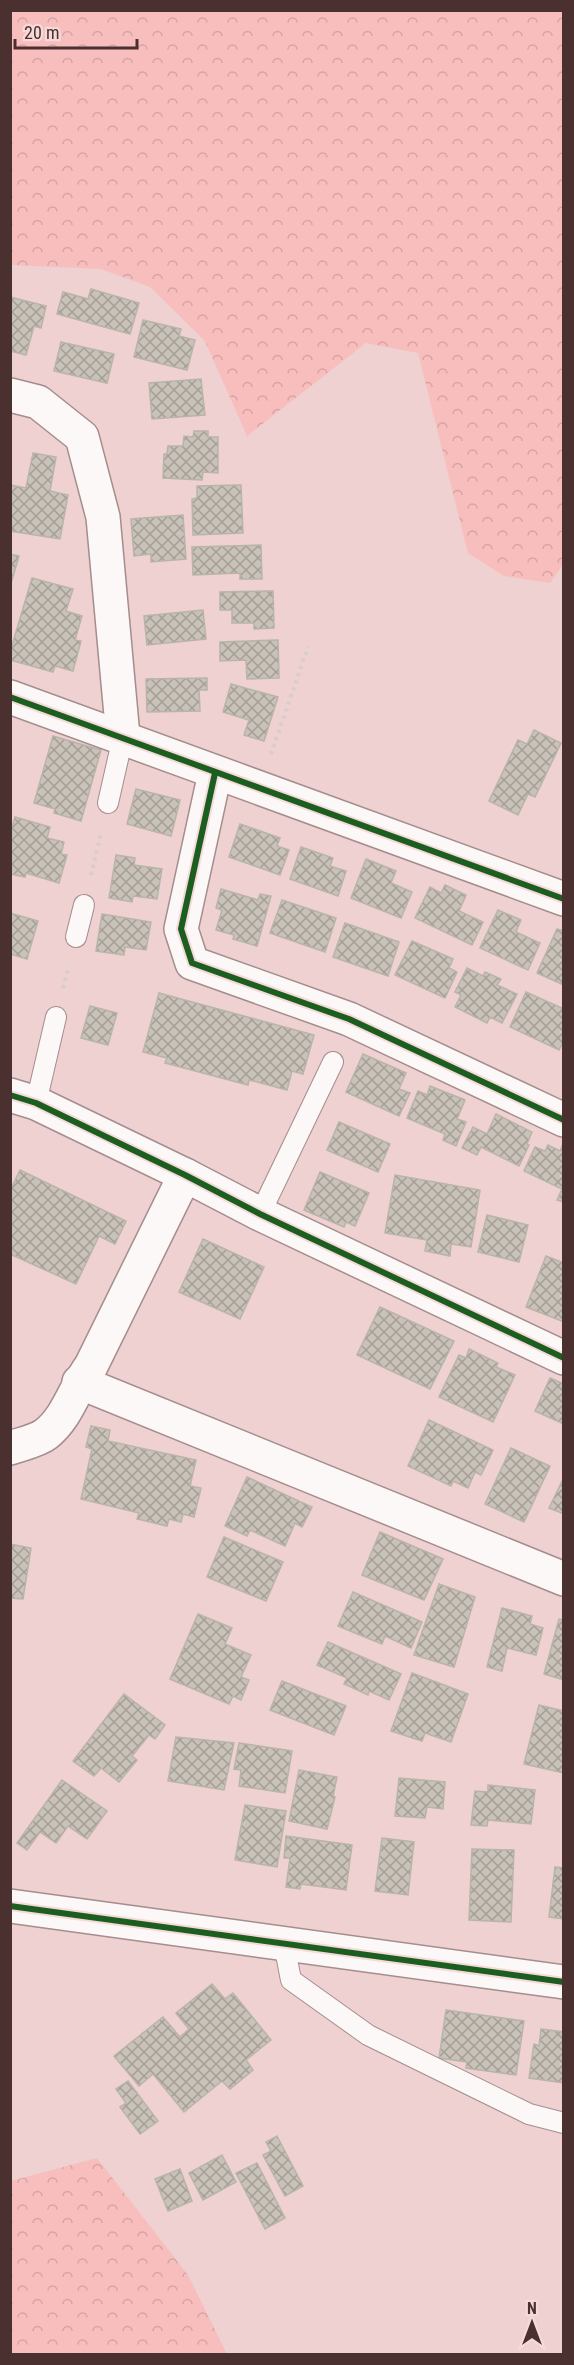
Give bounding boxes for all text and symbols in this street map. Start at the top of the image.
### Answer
scale bar [15,12,136,50]
text: 20 m [24,22,59,43]
north arrow [502,2293,562,2353]
text: N [527,2299,537,2318]

